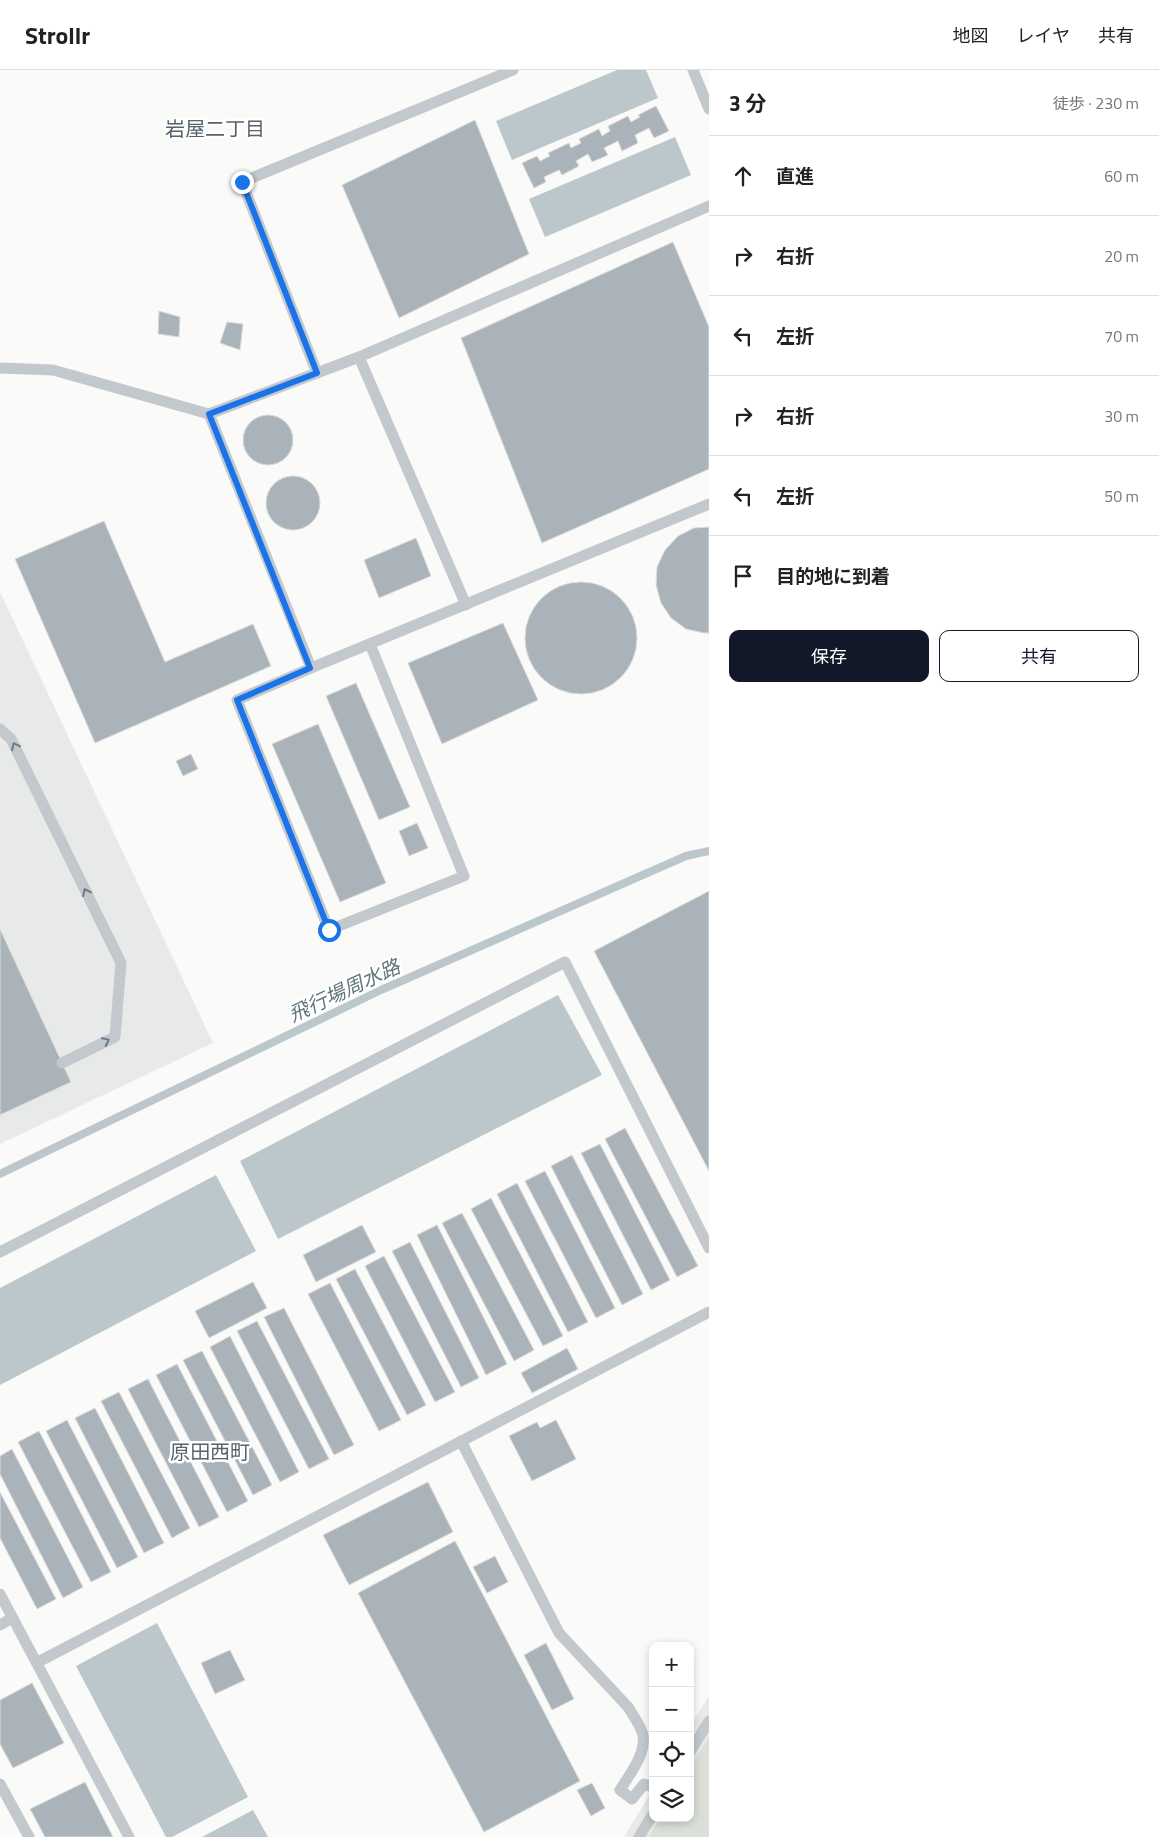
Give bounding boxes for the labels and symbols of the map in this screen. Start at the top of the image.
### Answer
district label: 岩屋二丁目 [165,113,265,144]
route end [231,171,254,194]
one-way arrow [11,743,21,752]
one-way arrow [82,888,92,897]
route start [318,919,341,942]
water label: 飛行場周水路 [283,950,407,1029]
one-way arrow [101,1037,110,1047]
district label: 原田西町 [170,1436,250,1467]

